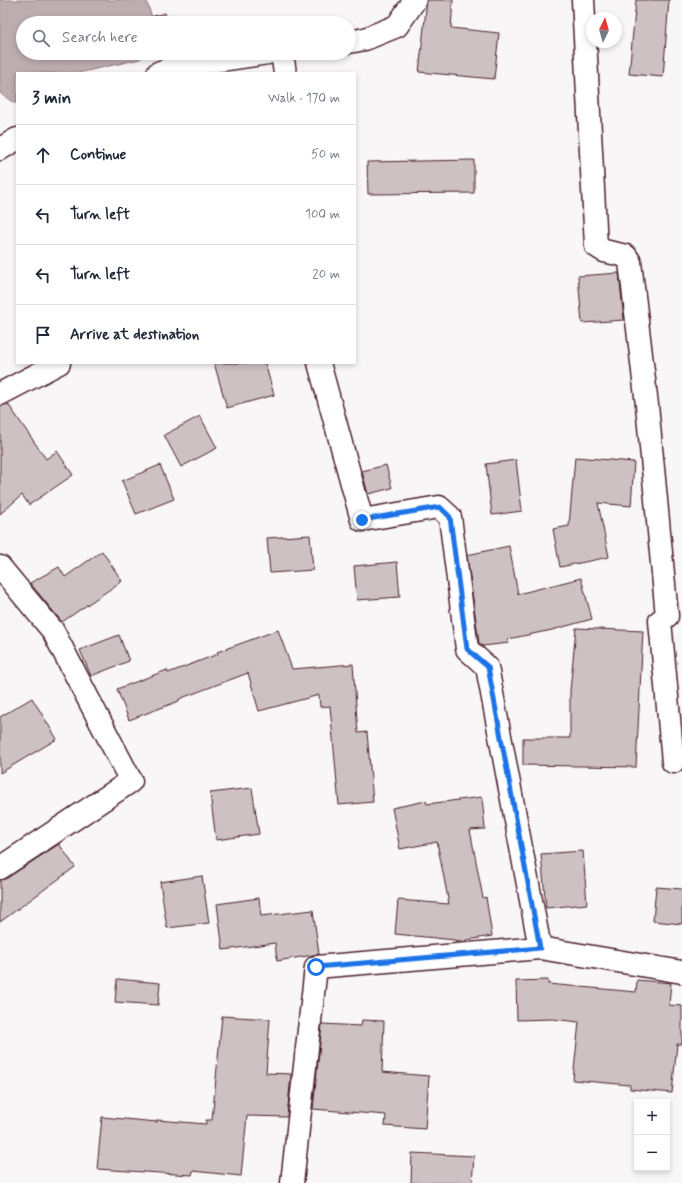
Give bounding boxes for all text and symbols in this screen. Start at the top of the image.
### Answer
north arrow [586,12,622,48]
search box [16,16,356,60]
icon: search [30,27,52,49]
text: Search here [62,28,138,48]
text: 3 min [32,87,71,109]
text: Walk · 170 m [268,90,340,107]
icon: ahead [32,144,54,166]
text: Continue [70,145,126,165]
text: 50 m [311,146,340,163]
icon: left [32,204,54,226]
text: Turn left [70,205,130,225]
text: 100 m [305,206,340,223]
icon: left [32,264,54,286]
text: Turn left [70,265,130,285]
text: 20 m [312,266,340,283]
icon: arrive [32,324,54,346]
text: Arrive at destination [70,325,199,345]
route end [353,511,371,529]
route start [307,958,325,976]
map controls [634,1099,670,1171]
button: + [634,1099,670,1135]
button: − [634,1135,670,1171]

